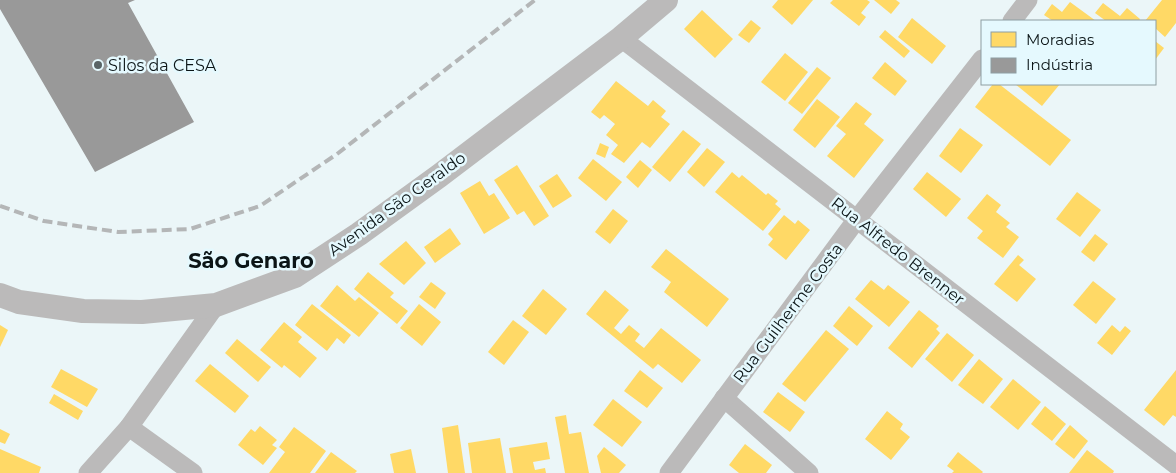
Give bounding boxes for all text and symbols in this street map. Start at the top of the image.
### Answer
legend [981,20,1156,85]
text: Moradias [1026,30,1094,49]
text: Indústria [1026,55,1093,74]
place label: Silos da CESA [108,56,217,75]
marker: Silos da CESA [92,59,104,71]
street label: Avenida São Geraldo [325,148,469,260]
street label: Rua Alfredo Brenner [828,193,968,309]
street label: Rua Guilherme Costa [729,240,847,386]
district label: São Genaro [188,248,314,273]

